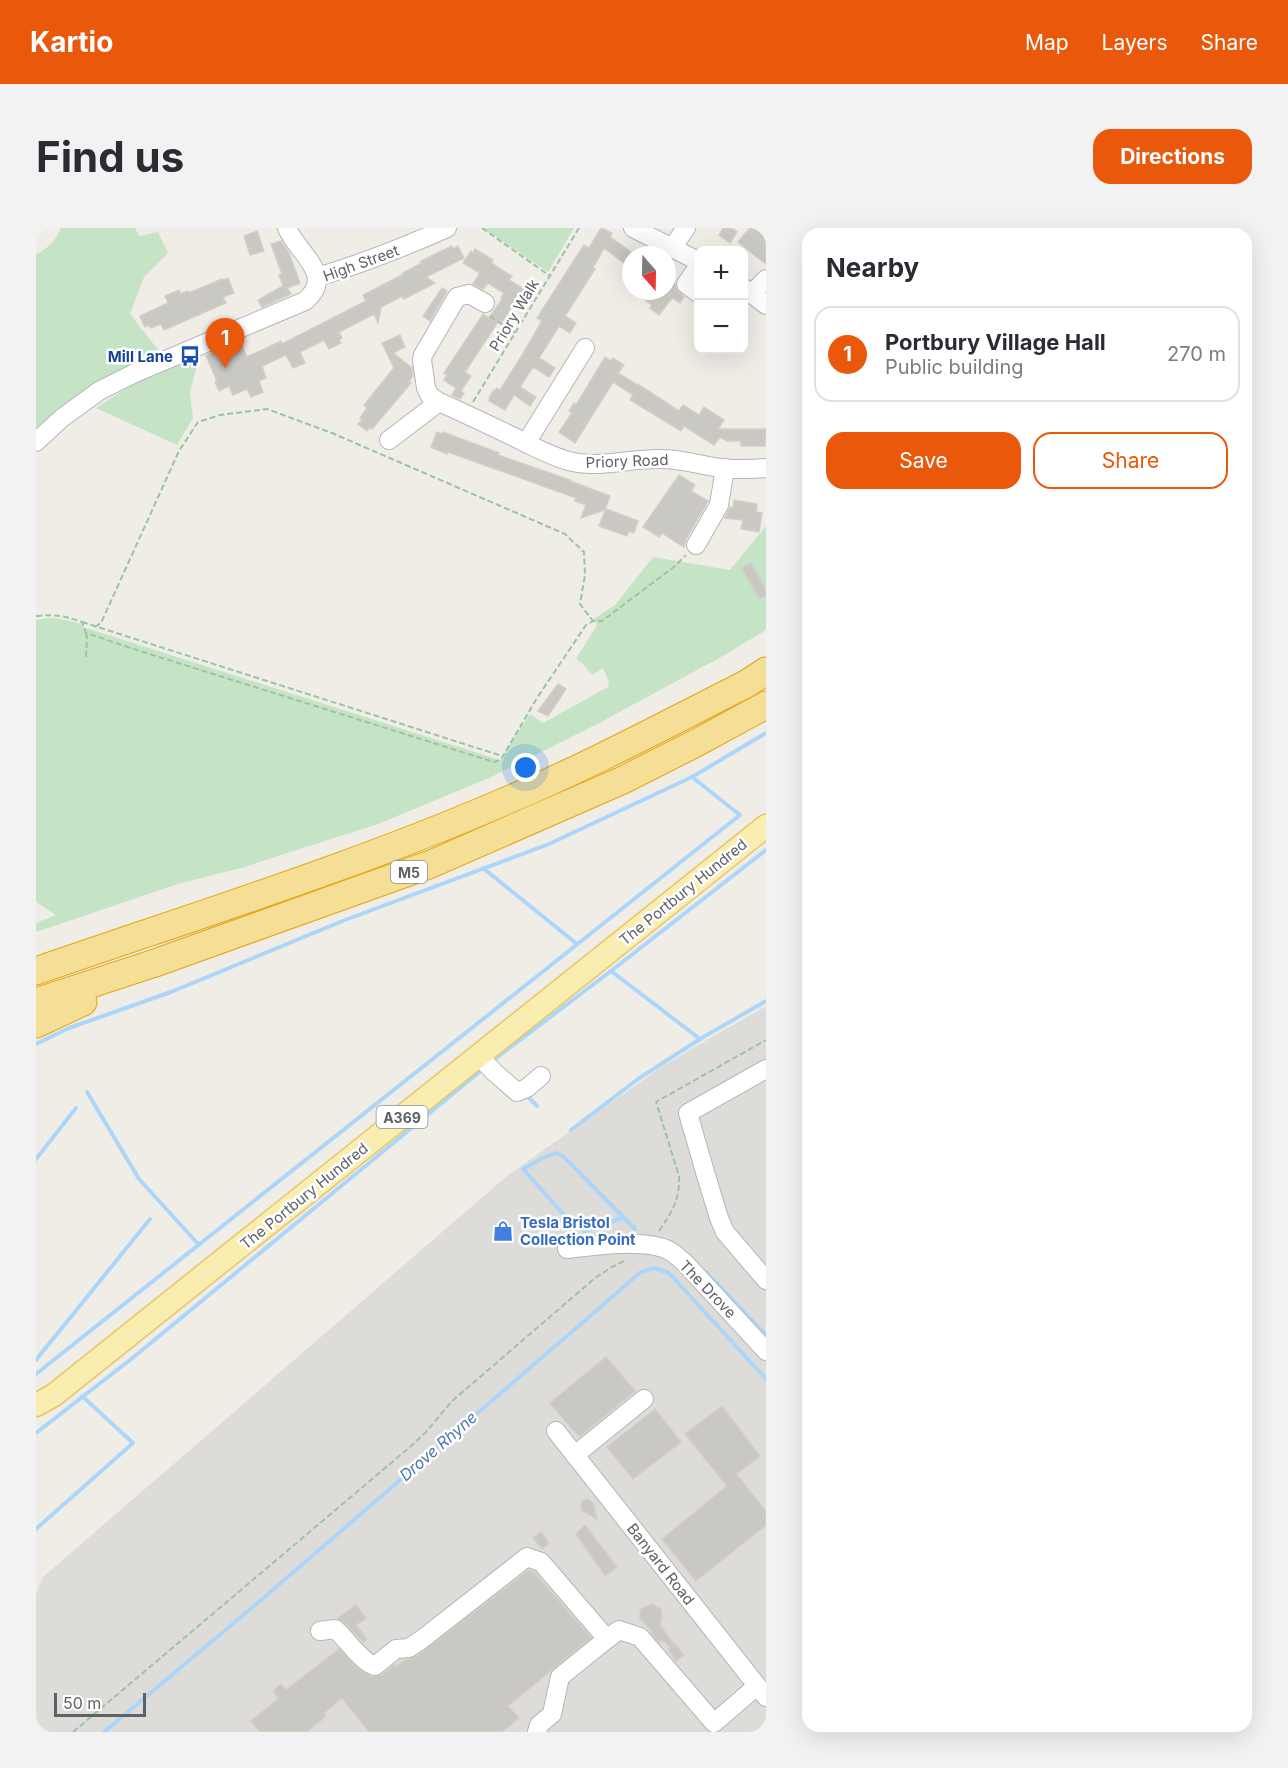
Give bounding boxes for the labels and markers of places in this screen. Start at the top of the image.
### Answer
pin: 1 [206,318,244,368]
bus stop icon: Mill Lane [178,344,202,368]
place label: Mill Lane [108,347,173,366]
place label: Tesla Bristol Collection Point [520,1213,636,1249]
shop icon: Tesla Bristol Collection Point [491,1219,515,1243]

